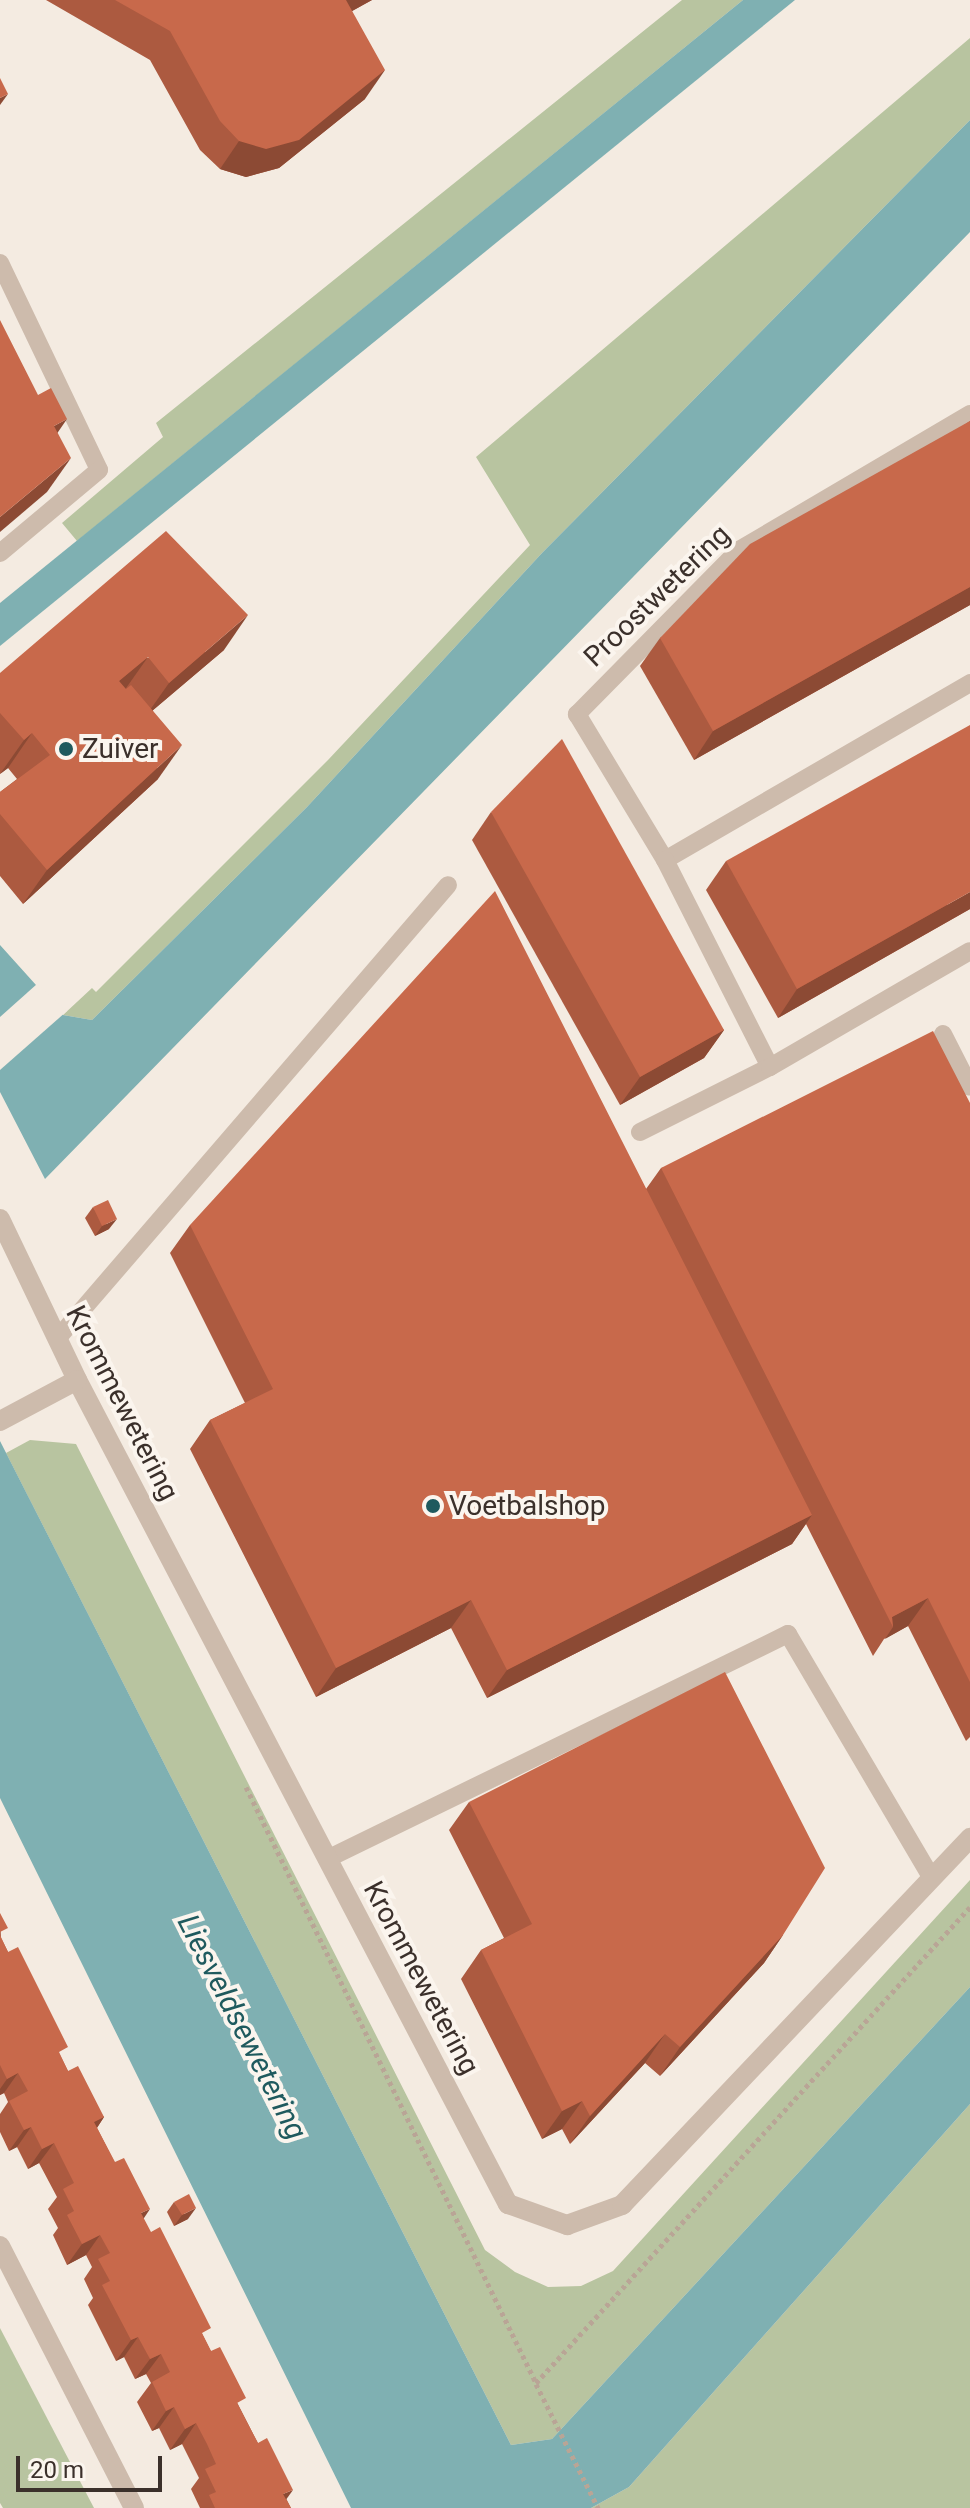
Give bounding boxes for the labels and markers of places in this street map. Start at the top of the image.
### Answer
place label: Zuiver [82,732,158,766]
marker: Zuiver [57,740,75,758]
place label: Voetbalshop [449,1489,606,1523]
marker: Voetbalshop [424,1497,442,1515]

